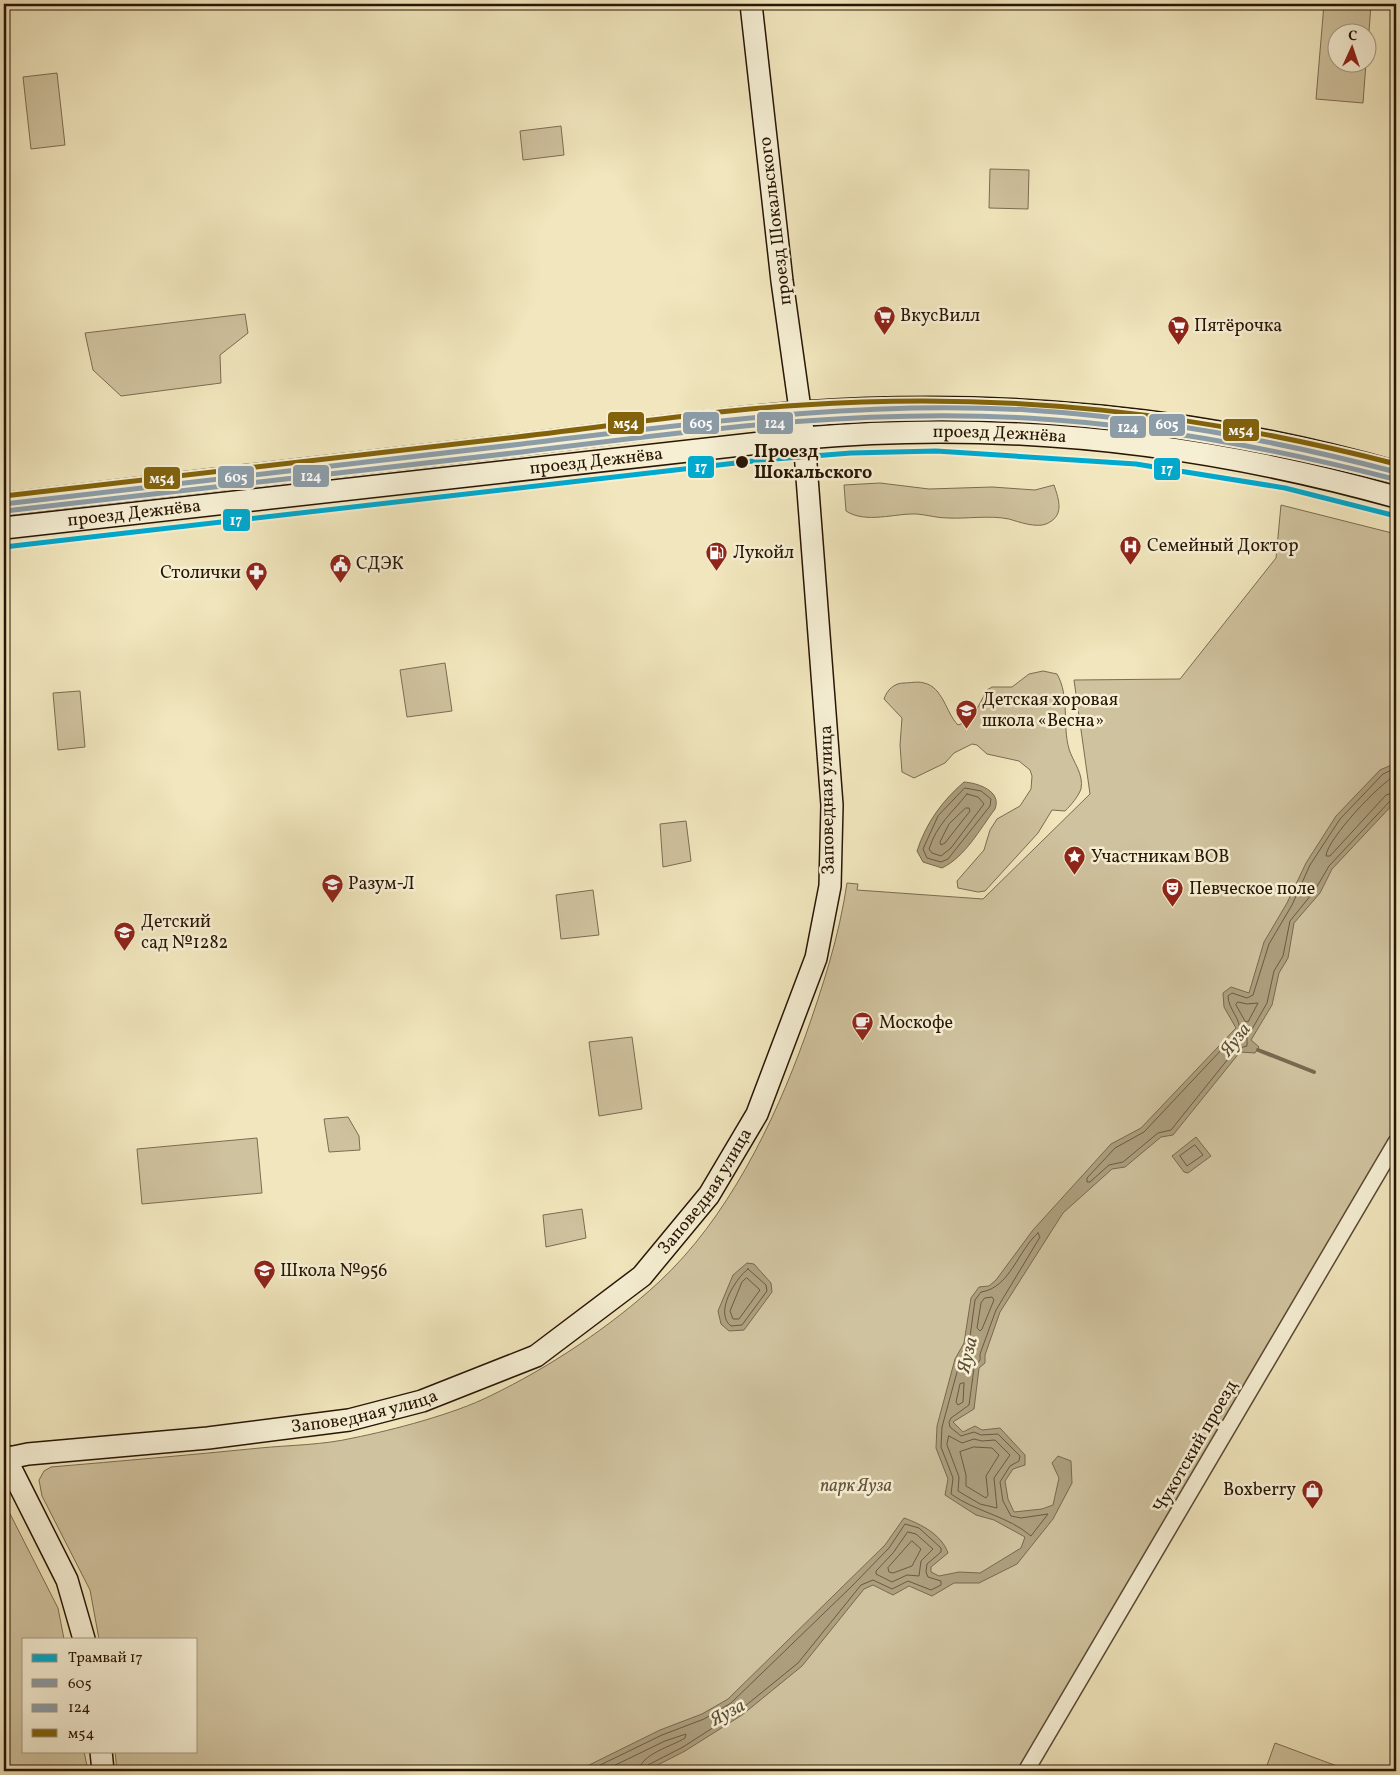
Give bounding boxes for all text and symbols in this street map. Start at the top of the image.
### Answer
north arrow [1328,22,1378,72]
text: С [1348,27,1358,46]
street label: проезд Шокальского [753,135,799,307]
supermarket icon: ВкусВилл [872,304,896,335]
place label: ВкусВилл [900,304,980,329]
supermarket icon: Пятёрочка [1166,314,1190,345]
place label: Пятёрочка [1194,314,1282,339]
line badge: м54 [607,411,645,435]
line badge: 605 [682,411,720,435]
line badge: 124 [756,411,794,435]
line badge: 605 [1148,413,1186,437]
text: м54 [613,415,639,434]
text: 605 [690,415,713,434]
text: 124 [764,415,786,434]
line badge: 124 [1109,415,1147,439]
text: 605 [1156,416,1179,435]
line badge: м54 [1222,418,1260,442]
street label: проезд Дежнёва [933,419,1068,450]
text: 124 [1117,419,1139,438]
text: м54 [1228,422,1254,441]
place label: Проезд Шокальского [754,440,872,486]
street label: проезд Дежнёва [528,441,664,481]
marker: Проезд Шокальского [734,454,750,470]
line badge: 17 [687,455,715,479]
line badge: 17 [1153,457,1181,481]
text: 17 [695,459,707,478]
text: 17 [1161,461,1173,480]
line badge: 124 [292,464,330,488]
line badge: 605 [217,465,255,489]
line badge: м54 [143,466,181,490]
text: 124 [300,468,322,487]
text: 605 [225,469,248,488]
text: м54 [149,470,175,489]
street label: проезд Дежнёва [66,493,202,533]
line badge: 17 [222,508,251,532]
text: 17 [230,512,242,531]
hospital icon: Семейный Доктор [1119,534,1143,565]
place label: Семейный Доктор [1147,534,1298,559]
fuel station icon: Лукойл [705,541,729,572]
place label: Лукойл [733,541,794,566]
public building icon: СДЭК [328,552,352,583]
place label: СДЭК [356,552,404,577]
place label: Столички [160,561,241,586]
pharmacy icon: Столички [245,561,269,592]
place label: Детская хоровая школа «Весна» [982,688,1118,734]
school or university icon: Детская хоровая школа «Весна» [954,698,978,729]
street label: Заповедная улица [814,725,842,875]
place icon: Участникам ВОВ [1063,845,1087,876]
place label: Участникам ВОВ [1091,845,1229,870]
school or university icon: Разум-Л [320,872,344,903]
place label: Разум-Л [348,872,415,897]
theatre icon: Певческое поле [1161,877,1185,908]
place label: Певческое поле [1189,877,1315,902]
place label: Детский сад №1282 [141,910,228,956]
school or university icon: Детский сад №1282 [113,920,137,951]
cafe icon: Москофе [851,1011,875,1042]
place label: Москофе [879,1011,953,1036]
water label: Яуза [1214,1018,1257,1063]
street label: Заповедная улица [652,1124,758,1260]
school or university icon: Школа №956 [252,1259,276,1290]
place label: Школа №956 [280,1259,387,1284]
water label: Яуза [951,1334,985,1376]
street label: Чукотский проезд [1148,1376,1244,1518]
street label: Заповедная улица [290,1383,442,1440]
park label: парк Яуза [820,1474,892,1499]
place label: Boxberry [1223,1478,1296,1503]
shop icon: Boxberry [1300,1478,1324,1509]
legend [22,1638,198,1752]
text: Трамвай 17 [68,1648,143,1669]
text: 605 [68,1674,92,1695]
water label: Яуза [705,1693,750,1733]
text: 124 [68,1698,90,1719]
text: м54 [68,1724,94,1745]

